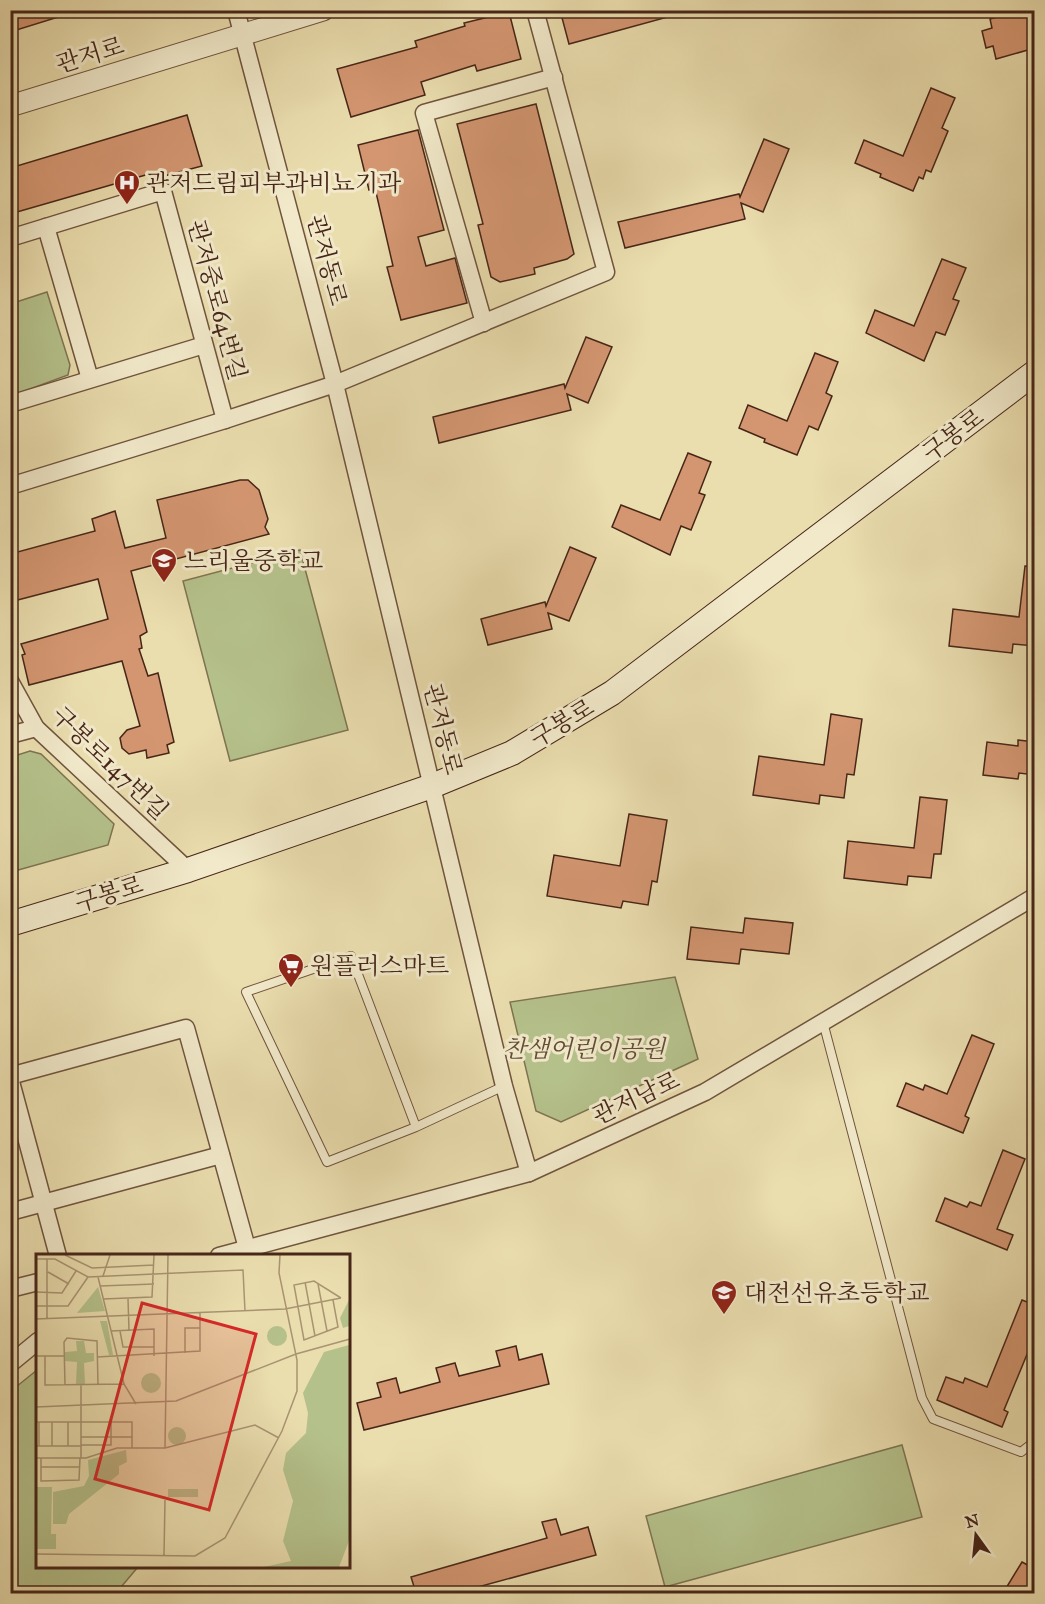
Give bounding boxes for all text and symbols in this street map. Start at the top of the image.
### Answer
street label: 관저로 [52,30,128,80]
hospital icon: 관저드림피부과비뇨기과 [112,168,142,206]
place label: 관저드림피부과비뇨기과 [146,168,402,198]
street label: 관저동로 [301,211,353,309]
street label: 관저중로64번길 [181,217,253,383]
street label: 구봉로 [916,402,990,468]
school or university icon: 느리울중학교 [149,546,179,584]
place label: 느리울중학교 [184,546,323,576]
street label: 관저동로 [417,680,469,778]
street label: 구봉로 [524,692,600,754]
street label: 구봉로147번길 [45,700,175,826]
street label: 구봉로 [71,869,147,919]
supermarket icon: 원플러스마트 [276,951,306,989]
place label: 원플러스마트 [310,951,449,981]
park label: 찬샘어린이공원 [503,1034,667,1064]
street label: 관저남로 [588,1065,684,1131]
inset map [36,1254,350,1568]
school or university icon: 대전선유초등학교 [709,1278,739,1316]
place label: 대전선유초등학교 [744,1278,929,1308]
north arrow [946,1505,1006,1565]
text: N [963,1510,982,1532]

